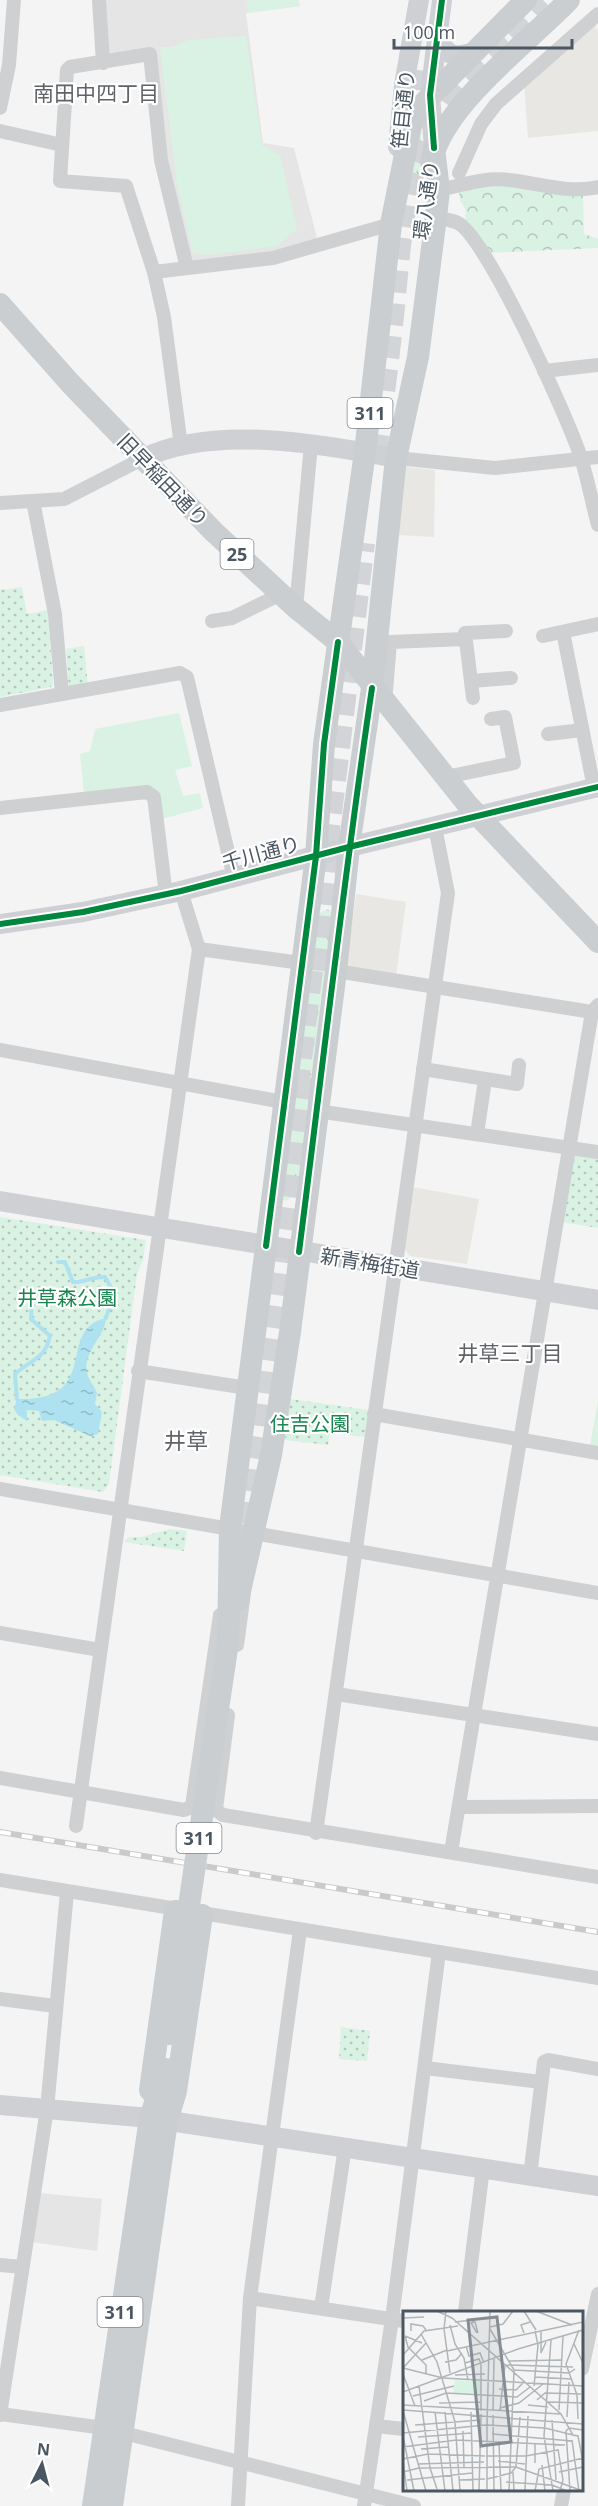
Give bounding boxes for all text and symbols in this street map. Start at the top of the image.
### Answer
scale bar [394,12,572,50]
text: 100 m [403,20,455,44]
street label: 笹目通り [385,68,421,150]
district label: 南田中四丁目 [33,79,159,107]
street label: 環八通り [407,159,445,241]
road number: 311 [348,398,392,428]
street label: 旧早稲田通り [112,427,214,533]
road number: 25 [220,539,254,569]
street label: 千川通り [219,830,303,876]
street label: 新青梅街道 [319,1242,421,1284]
park label: 井草森公園 [17,1284,117,1311]
district label: 井草三丁目 [458,1339,563,1367]
park label: 住吉公園 [270,1410,350,1437]
district label: 井草 [164,1425,208,1455]
road number: 311 [176,1823,222,1853]
road number: 311 [98,2297,142,2327]
inset map [403,2311,583,2491]
north arrow [12,2434,72,2494]
text: N [36,2437,51,2461]

